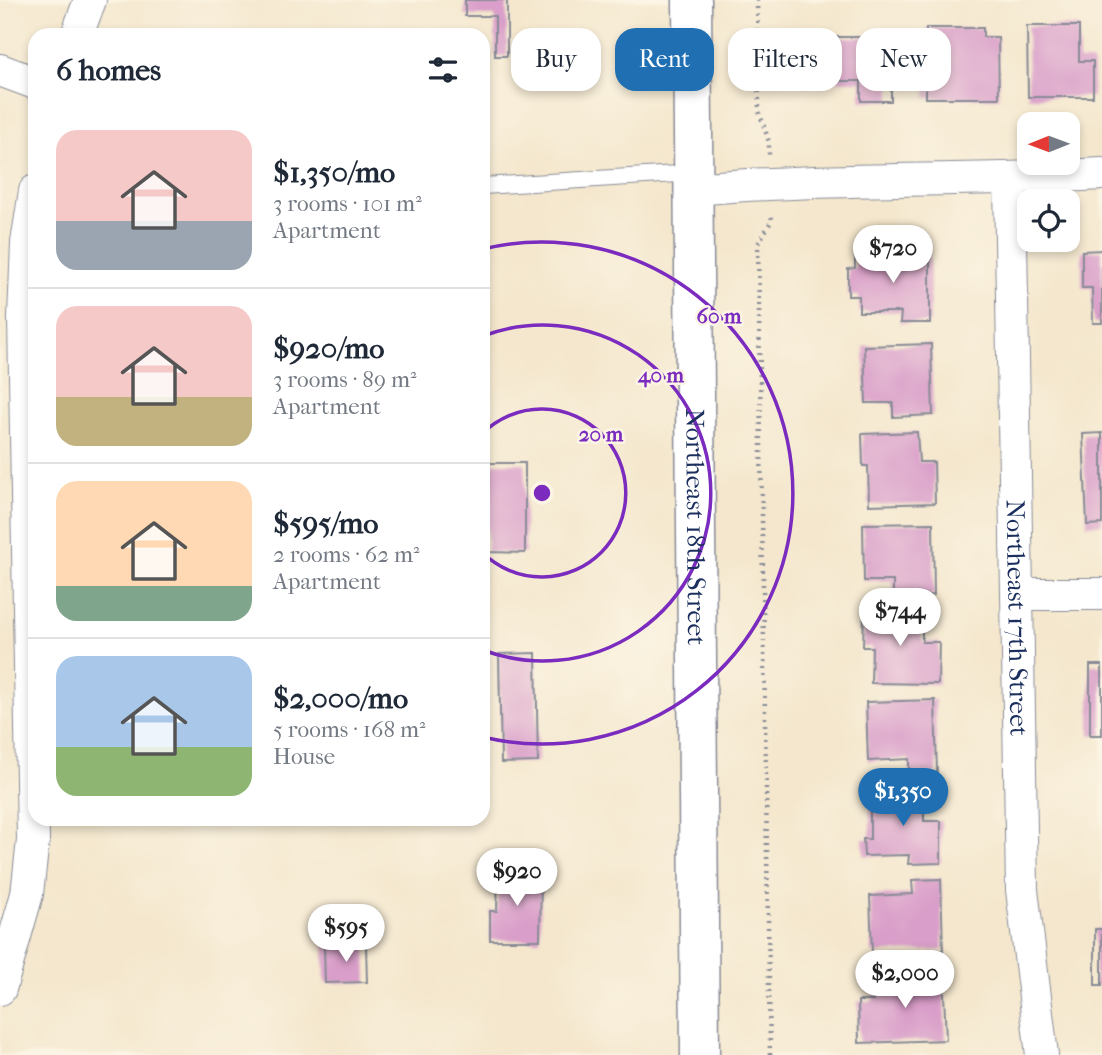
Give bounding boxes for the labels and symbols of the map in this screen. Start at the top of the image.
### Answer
north arrow [1017,112,1080,175]
pin: $720 [852,226,934,285]
text: 60 m [697,304,742,328]
text: 40 m [637,363,685,388]
street label: Northeast 18th Street [680,408,712,646]
text: 20 m [579,422,624,446]
centre of rings [530,481,554,505]
street label: Northeast 17th Street [1000,499,1035,737]
pin: $744 [859,588,941,648]
pin: $1,350 [846,768,960,828]
pin: $920 [476,848,558,908]
pin: $595 [305,904,387,964]
pin: $2,000 [848,950,962,1010]

